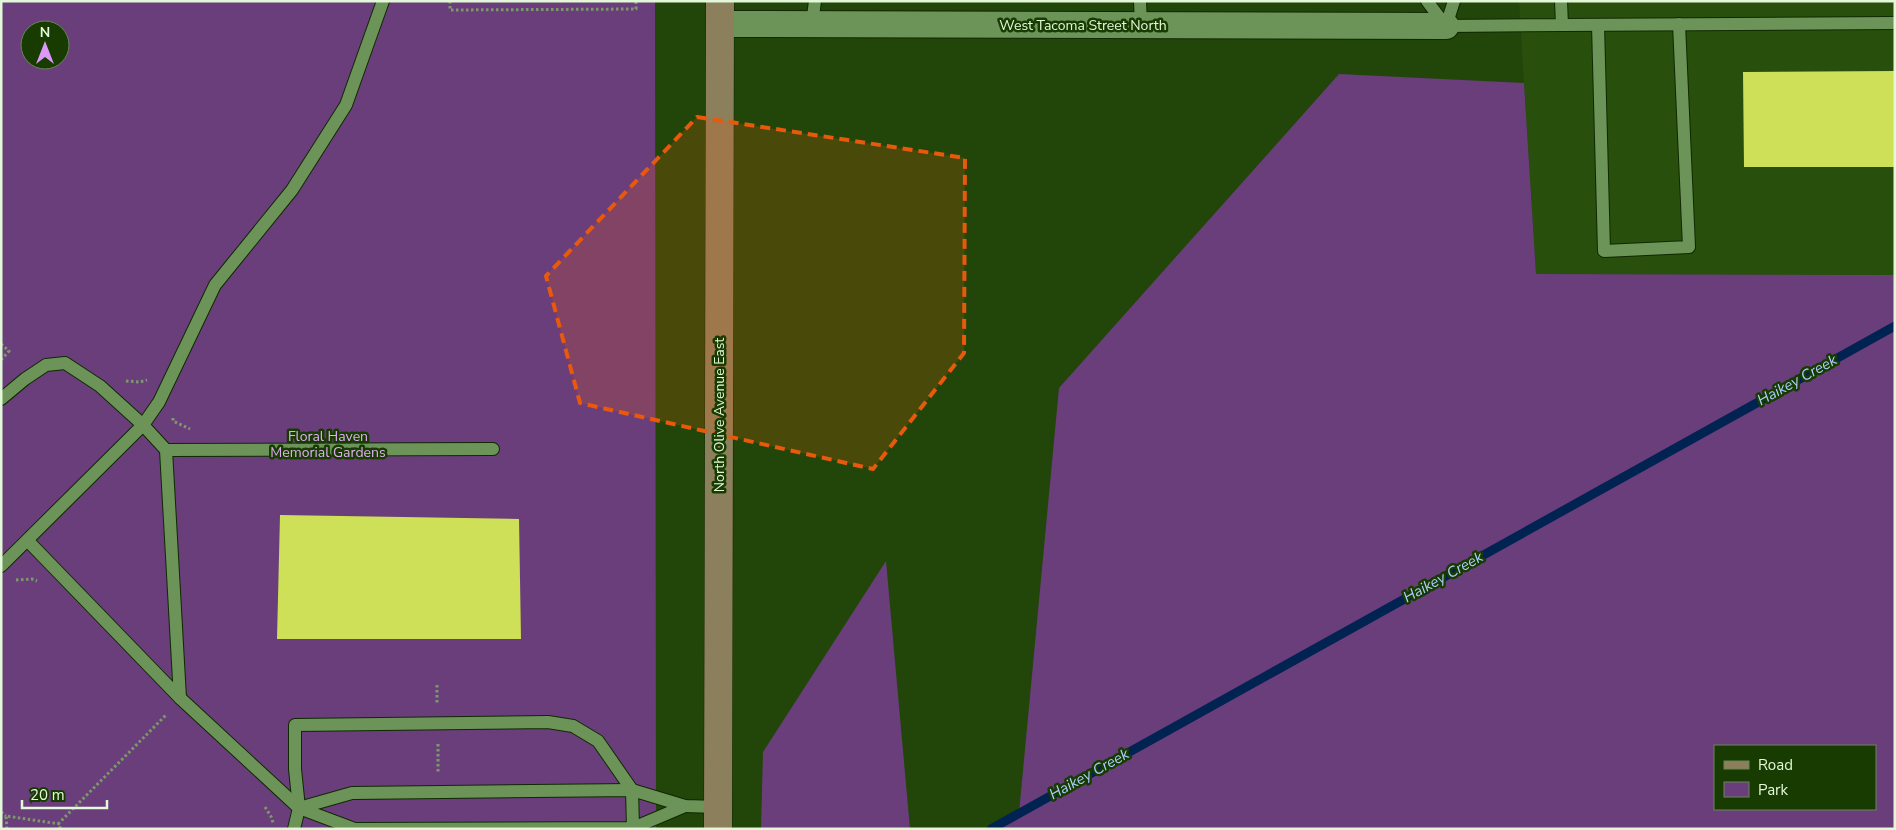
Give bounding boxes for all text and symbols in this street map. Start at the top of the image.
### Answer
street label: West Tacoma Street North [999,16,1167,35]
north arrow [20,20,70,70]
text: N [40,23,50,42]
street label: North Olive Avenue East [710,338,729,492]
water label: Haikey Creek [1753,350,1841,410]
park label: Floral Haven Memorial Gardens [270,427,386,462]
water label: Haikey Creek [1399,547,1487,607]
water label: Haikey Creek [1045,744,1133,804]
legend [1714,745,1876,810]
text: Road [1758,755,1793,775]
scale bar [22,778,108,810]
text: Park [1758,780,1788,800]
text: 20 m [30,785,65,805]

